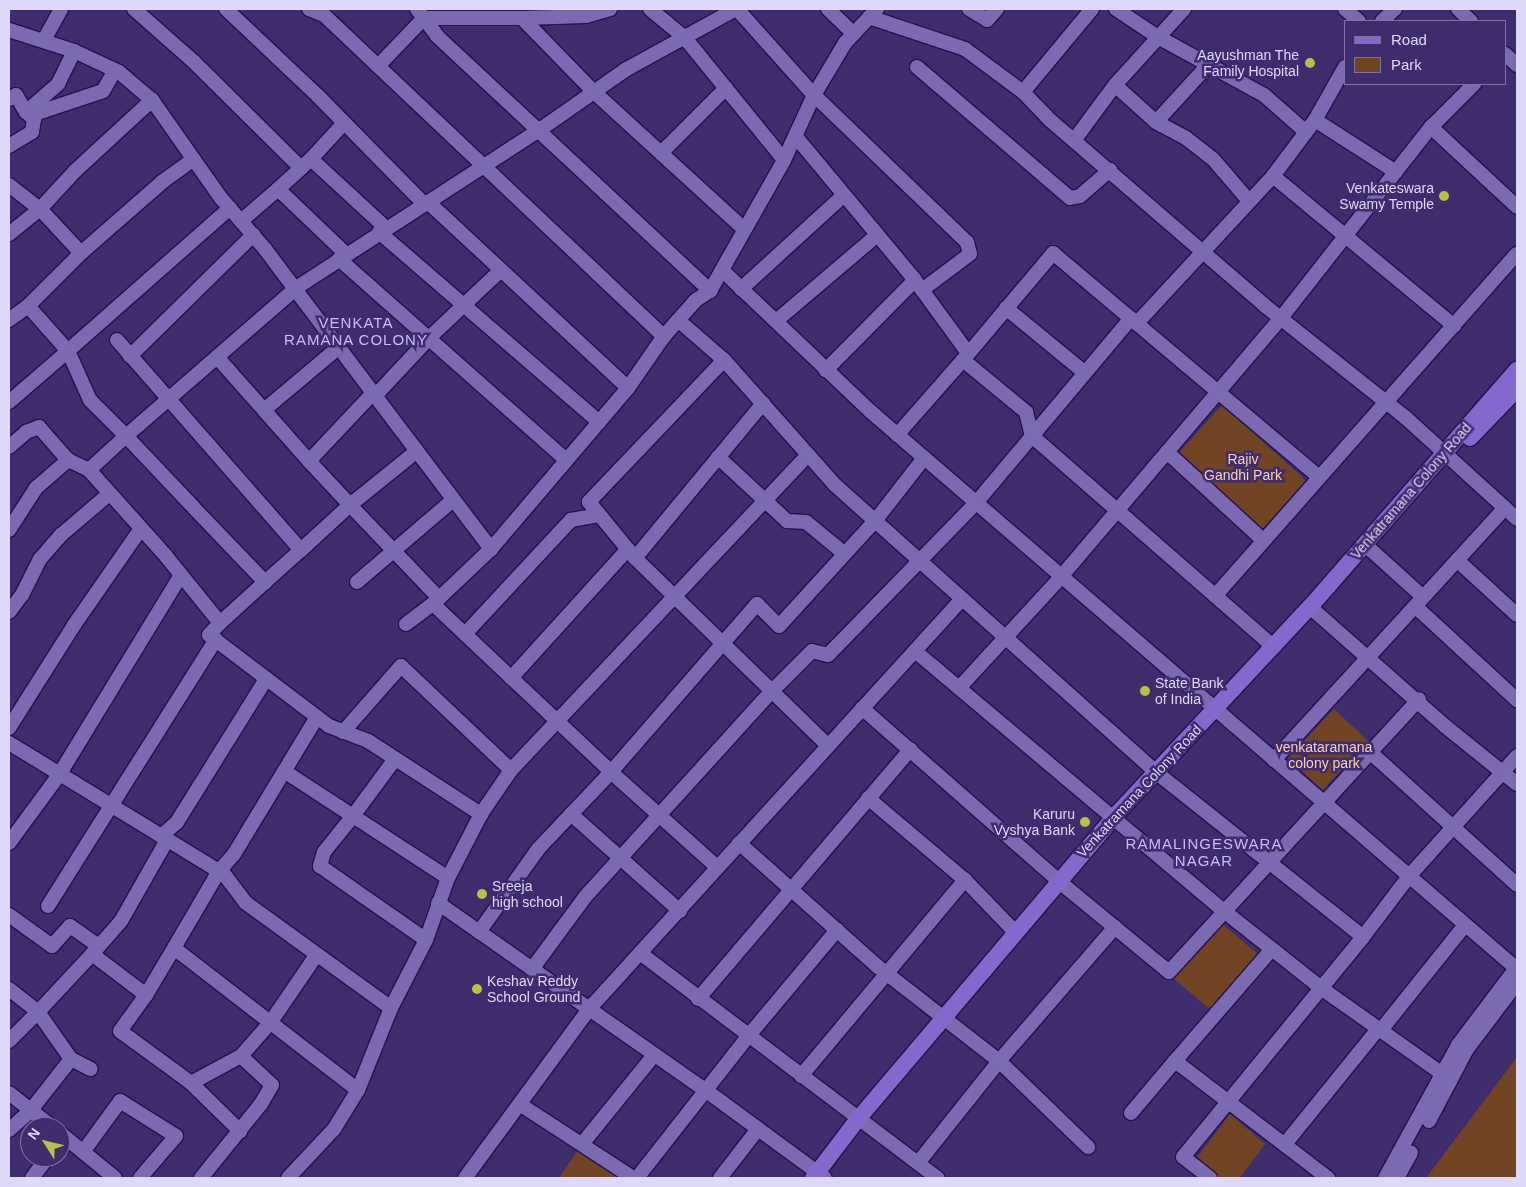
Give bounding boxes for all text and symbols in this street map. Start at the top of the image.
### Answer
legend [1344,20,1506,85]
text: Road [1391,31,1427,48]
place label: Aayushman The Family Hospital [1197,47,1299,80]
marker: Aayushman The Family Hospital [1303,56,1317,70]
text: Park [1391,56,1422,73]
place label: Venkateswara Swamy Temple [1339,180,1434,212]
marker: Venkateswara Swamy Temple [1438,190,1450,202]
district label: VENKATA RAMANA COLONY [282,313,430,348]
street label: Venkatramana Colony Road [1347,419,1475,563]
park label: Rajiv Gandhi Park [1204,451,1282,484]
place label: State Bank of India [1155,675,1223,708]
marker: State Bank of India [1139,685,1151,697]
street label: Venkatramana Colony Road [1073,721,1205,861]
park label: venkataramana colony park [1276,739,1372,772]
place label: Karuru Vyshya Bank [994,806,1075,839]
marker: Karuru Vyshya Bank [1079,816,1091,828]
district label: RAMALINGESWARA NAGAR [1124,834,1284,869]
place label: Sreeja high school [492,878,563,910]
marker: Sreeja high school [476,888,488,900]
place label: Keshav Reddy School Ground [487,973,580,1006]
marker: Keshav Reddy School Ground [471,983,483,995]
north arrow [20,1117,70,1167]
text: N [24,1125,43,1143]

